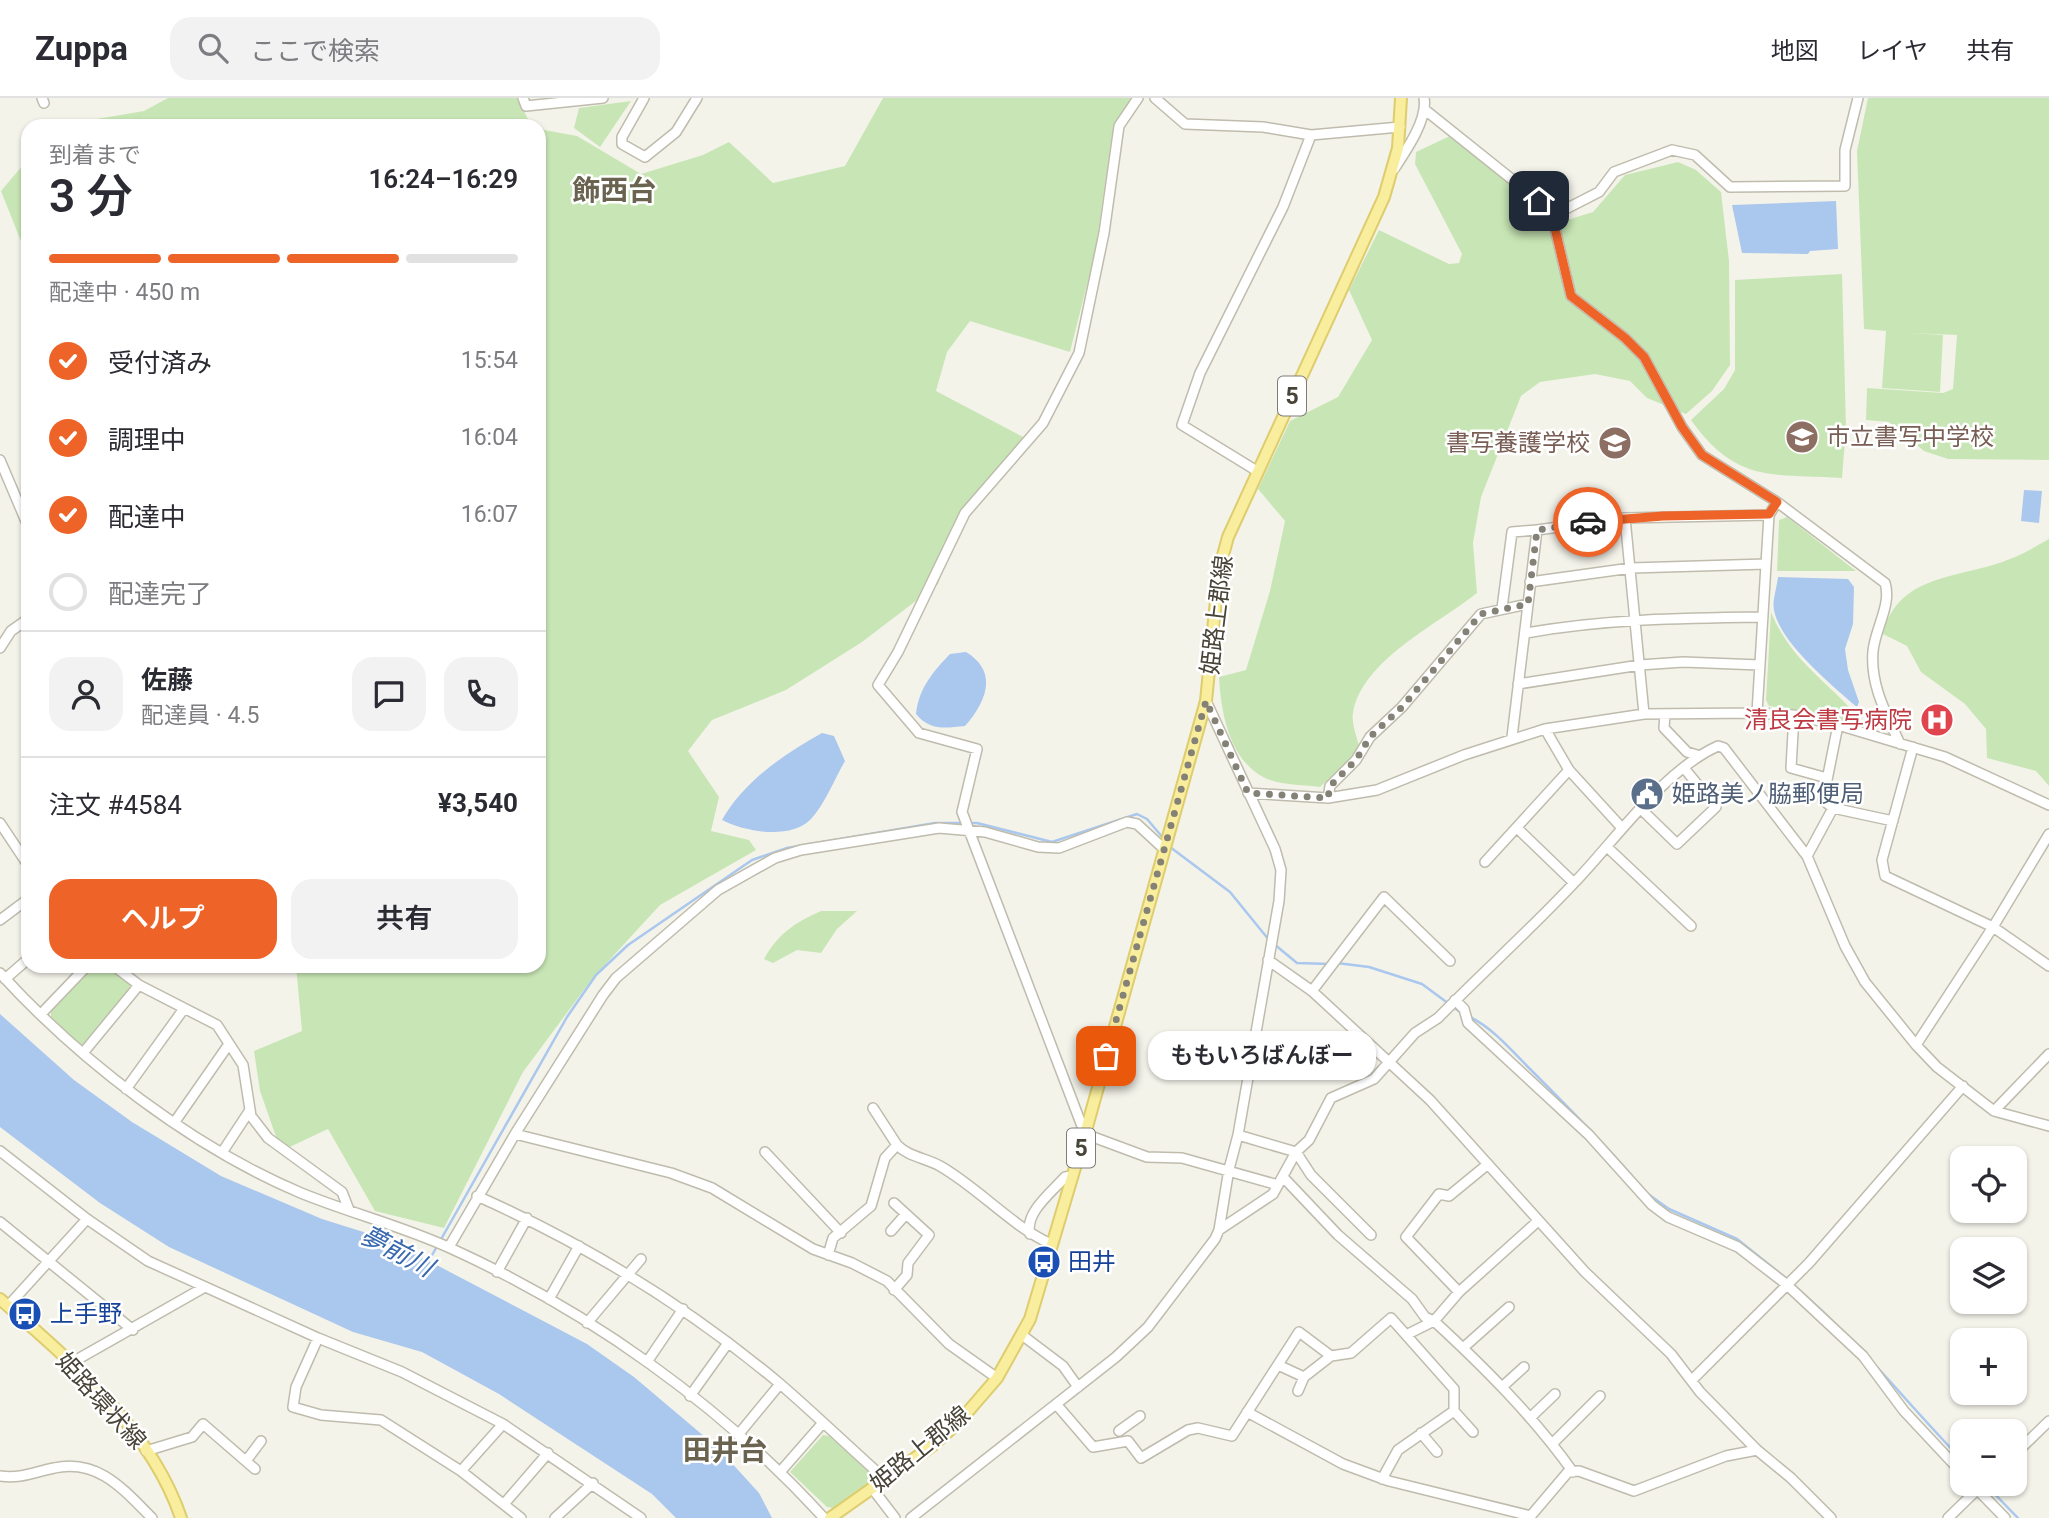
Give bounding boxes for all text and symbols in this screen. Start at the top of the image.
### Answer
search box [170,17,660,80]
text: Zuppa [35,29,128,68]
icon: search [194,29,232,67]
text: ここで検索 [250,36,380,66]
text: 地図 [1771,37,1819,65]
text: レイヤ [1857,37,1928,65]
text: 共有 [1966,37,2014,65]
text: 到着まで [49,142,141,169]
text: 16:24–16:29 [368,164,518,194]
text: 3 分 [49,169,133,223]
pin [1509,171,1569,231]
district label: 飾西台 [572,174,656,207]
icon: home [1520,182,1558,220]
text: 配達中 · 450 m [49,279,200,306]
icon: check [49,342,87,380]
text: 15:54 [461,347,518,374]
text: 受付済み [108,348,212,378]
road number: 5 [1278,376,1306,416]
school or university icon: 市立書写中学校 [1783,418,1821,456]
icon: check [49,419,87,457]
place label: 市立書写中学校 [1826,423,1994,451]
text: 16:04 [461,424,518,451]
school or university icon: 書写養護学校 [1596,424,1634,462]
text: 調理中 [108,425,186,455]
place label: 書写養護学校 [1446,429,1590,457]
courier [1553,487,1623,557]
icon: check [49,496,87,534]
text: 16:07 [461,501,518,528]
text: 配達中 [108,502,186,532]
icon: car [1569,503,1607,541]
street label: 姫路上郡線 [1196,554,1238,676]
text: 配達完了 [108,579,212,609]
button: person [49,657,123,731]
button: chat [352,657,426,731]
button: phone [444,657,518,731]
text: 佐藤 [141,665,193,695]
hospital icon: 清良会書写病院 [1918,701,1956,739]
text: 配達員 · 4.5 [141,702,259,729]
place label: 清良会書写病院 [1744,706,1912,734]
public building icon: 姫路美ノ脇郵便局 [1628,775,1666,813]
place label: 姫路美ノ脇郵便局 [1672,780,1864,808]
text: ¥3,540 [438,788,518,818]
text: 注文 #4584 [49,790,182,820]
button: ヘルプ [49,879,277,959]
button: 共有 [291,879,518,959]
pin [1076,1026,1136,1086]
callout: ももいろばんぼー [1148,1032,1376,1080]
icon: bag [1087,1037,1125,1075]
text: ももいろばんぼー [1170,1042,1354,1069]
road number: 5 [1067,1128,1095,1168]
map controls [1950,1146,2027,1496]
button: locate [1950,1146,2027,1223]
water label: 夢前川 [356,1219,441,1284]
button: layers [1950,1237,2027,1314]
bus stop icon: 田井 [1025,1243,1063,1281]
place label: 田井 [1068,1248,1116,1276]
bus stop icon: 上手野 [6,1295,44,1333]
place label: 上手野 [50,1300,122,1328]
button: + [1950,1328,2027,1405]
street label: 姫路環状線 [50,1347,152,1455]
street label: 姫路上郡線 [865,1400,975,1498]
button: − [1950,1419,2027,1496]
district label: 田井台 [683,1434,767,1467]

